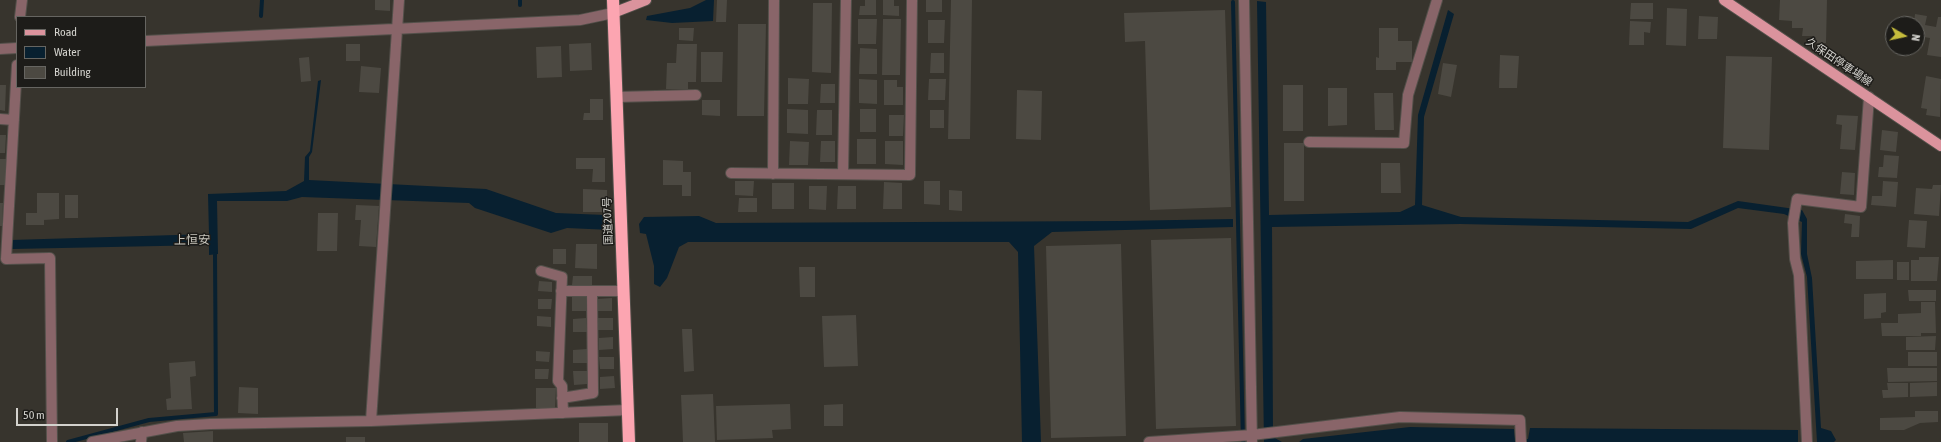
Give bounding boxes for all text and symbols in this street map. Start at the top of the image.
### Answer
legend [16,16,146,88]
north arrow [1885,16,1925,56]
text: Road [54,25,77,39]
text: N [1909,34,1922,42]
street label: 久保田停車場線 [1803,35,1875,89]
text: Water [54,45,80,59]
text: Building [54,65,91,79]
street label: 国道207号 [601,197,615,245]
district label: 上恒安 [174,233,210,247]
scale bar [18,400,120,426]
text: 50 m [23,408,45,422]

